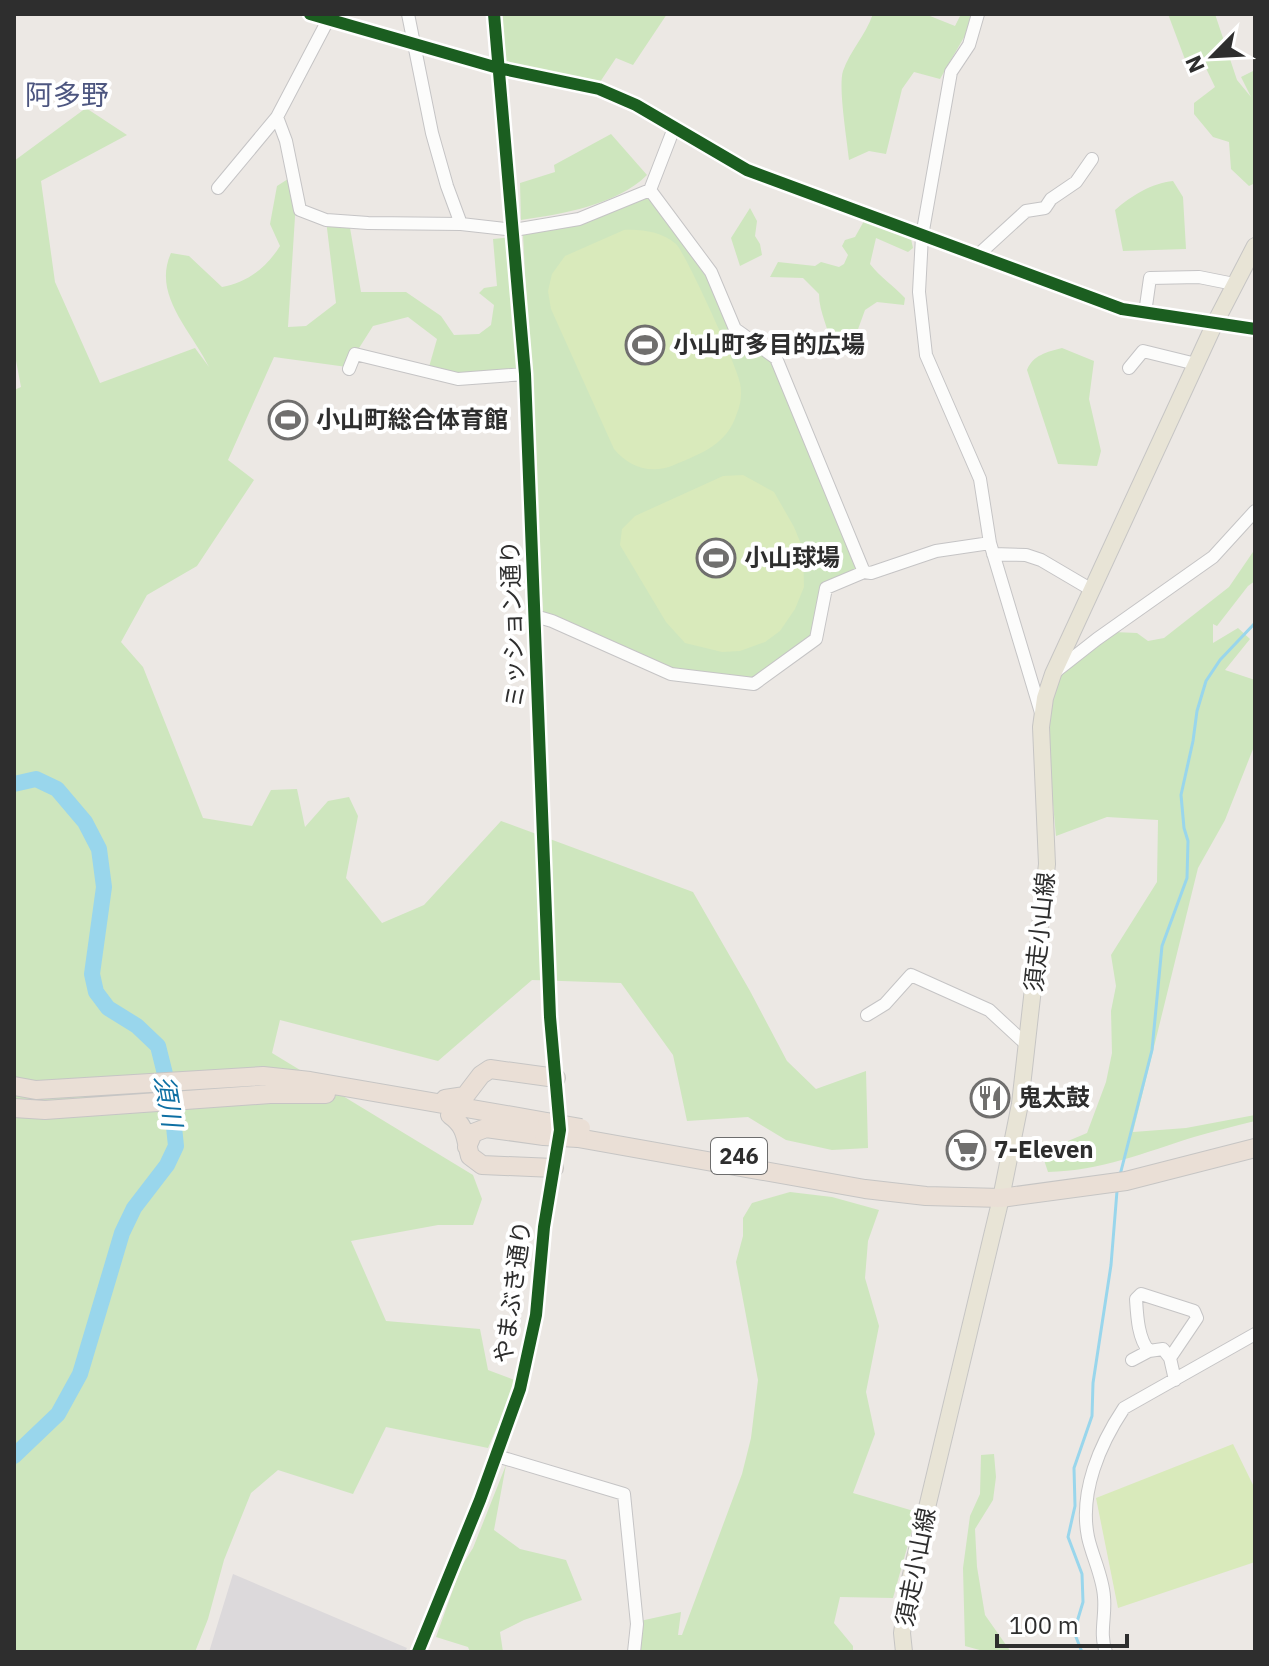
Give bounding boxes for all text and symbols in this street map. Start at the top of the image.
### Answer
north arrow [1173,16,1253,96]
text: N [1178,51,1211,78]
district label: 阿多野 [25,76,109,113]
sports icon: 小山町多目的広場 [624,324,666,366]
place label: 小山町多目的広場 [673,328,865,360]
sports icon: 小山町総合体育館 [267,399,309,441]
place label: 小山町総合体育館 [316,403,508,435]
sports icon: 小山球場 [695,537,737,579]
street label: ミッション通り [493,540,531,709]
place label: 小山球場 [744,541,840,573]
street label: 須走小山線 [1017,871,1061,993]
water label: 須川 [148,1072,191,1132]
restaurant icon: 鬼太鼓 [969,1077,1011,1119]
place label: 鬼太鼓 [1018,1081,1090,1113]
supermarket icon: 7-Eleven [945,1129,987,1171]
place label: 7-Eleven [994,1133,1094,1165]
road number: 246 [711,1138,767,1174]
street label: やまぶき通り [486,1218,538,1365]
street label: 須走小山線 [888,1505,942,1629]
scale bar [997,1598,1127,1648]
text: 100 m [1009,1609,1079,1641]

